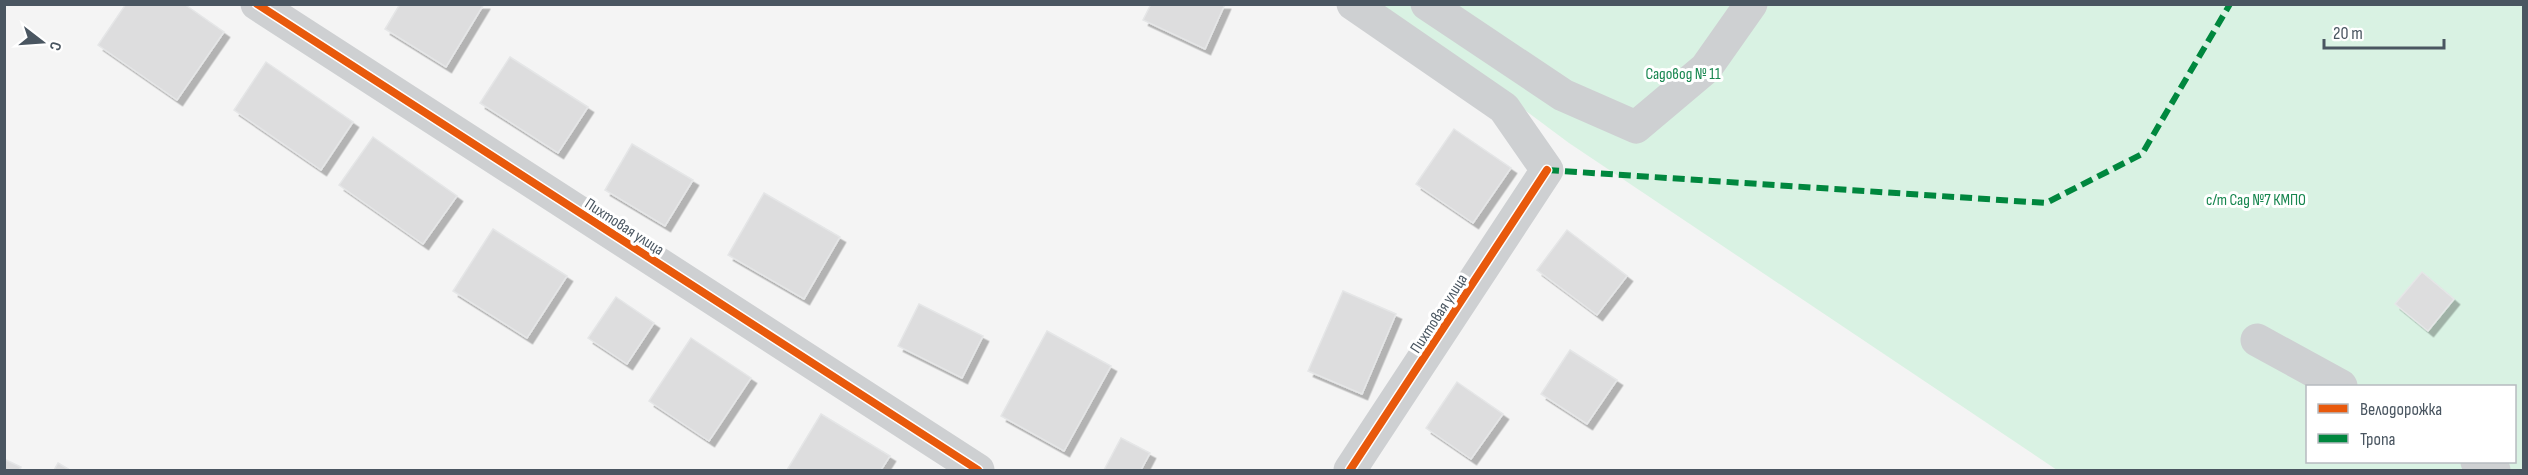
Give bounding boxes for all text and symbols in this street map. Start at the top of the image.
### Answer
north arrow [12,12,72,72]
scale bar [2324,12,2444,50]
text: 20 m [2333,23,2363,44]
text: С [45,39,65,53]
park label: Садовод № 11 [1645,65,1721,84]
park label: с/т Сад №7 КМПО [2206,191,2306,210]
street label: Пихтовая улица [581,195,667,260]
street label: Пихтовая улица [1407,271,1472,357]
legend [2306,385,2516,463]
text: Велодорожка [2360,399,2442,420]
text: Тропа [2360,429,2396,450]

